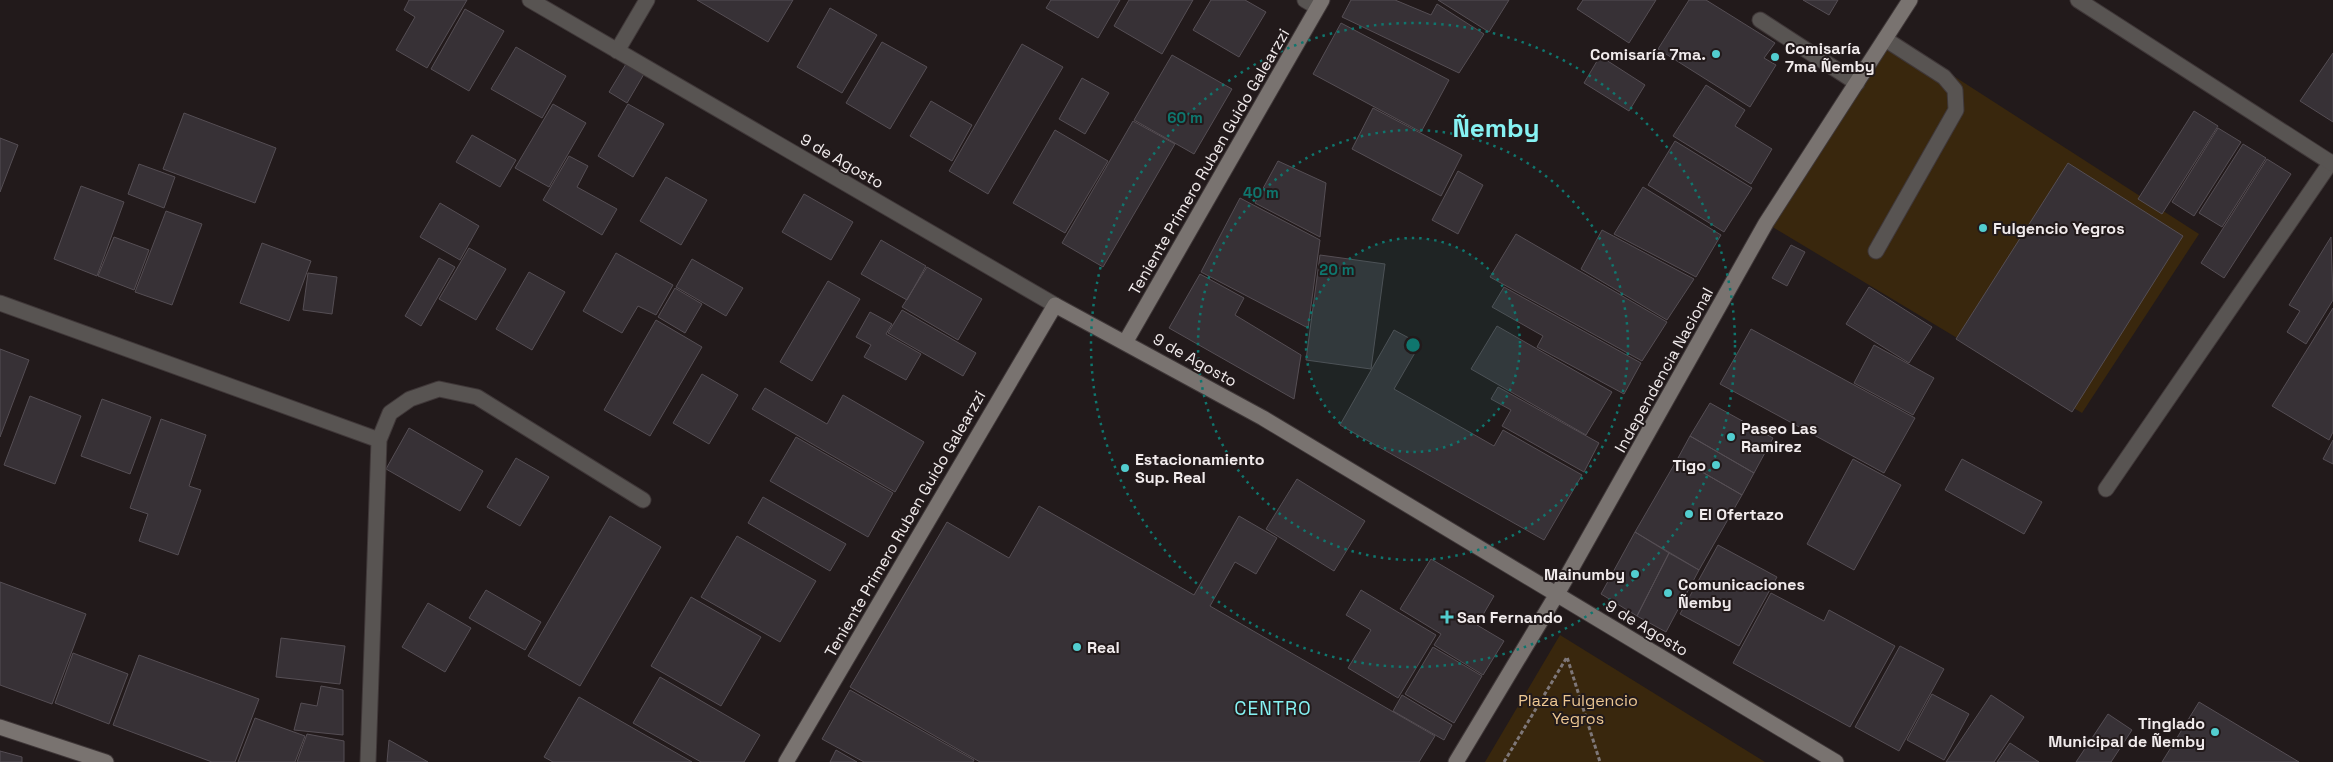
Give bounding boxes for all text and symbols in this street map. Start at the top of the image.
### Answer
street label: Teniente Primero Ruben Guido Galearzzi [1124,25,1294,299]
place label: Comisaría 7ma Ñemby [1785,38,1875,77]
place label: Comisaría 7ma. [1590,44,1706,65]
marker: Comisaría 7ma. [1710,48,1722,60]
marker: Comisaría 7ma Ñemby [1769,51,1781,63]
text: 60 m [1167,108,1203,127]
district label: Ñemby [1452,111,1540,145]
street label: 9 de Agosto [796,129,888,193]
text: 40 m [1243,183,1279,202]
place label: Fulgencio Yegros [1993,218,2125,239]
marker: Fulgencio Yegros [1977,222,1989,234]
text: 20 m [1319,260,1355,279]
street label: Independencia Nacional [1610,284,1718,456]
street label: 9 de Agosto [1149,328,1241,392]
centre of rings [1404,336,1422,354]
street label: Teniente Primero Ruben Guido Galearzzi [820,387,990,661]
place label: Paseo Las Ramirez [1741,418,1817,457]
marker: Paseo Las Ramirez [1725,431,1737,443]
place label: Estacionamiento Sup. Real [1135,449,1265,488]
place label: Tigo [1673,455,1706,476]
marker: Tigo [1710,459,1722,471]
marker: Estacionamiento Sup. Real [1119,462,1131,474]
place label: El Ofertazo [1699,504,1784,525]
marker: El Ofertazo [1683,508,1695,520]
place label: Mainumby [1544,564,1625,585]
marker: Mainumby [1629,568,1641,580]
place label: Comunicaciones Ñemby [1678,574,1805,613]
marker: Comunicaciones Ñemby [1662,587,1674,599]
street label: 9 de Agosto [1602,595,1692,661]
place label: San Fernando [1457,607,1563,628]
marker: San Fernando [1441,611,1453,623]
place label: Real [1087,637,1120,658]
marker: Real [1071,641,1083,653]
park label: Plaza Fulgencio Yegros [1518,690,1638,729]
district label: CENTRO [1234,696,1312,721]
place label: Tinglado Municipal de Ñemby [2048,713,2205,752]
marker: Tinglado Municipal de Ñemby [2209,726,2221,738]

